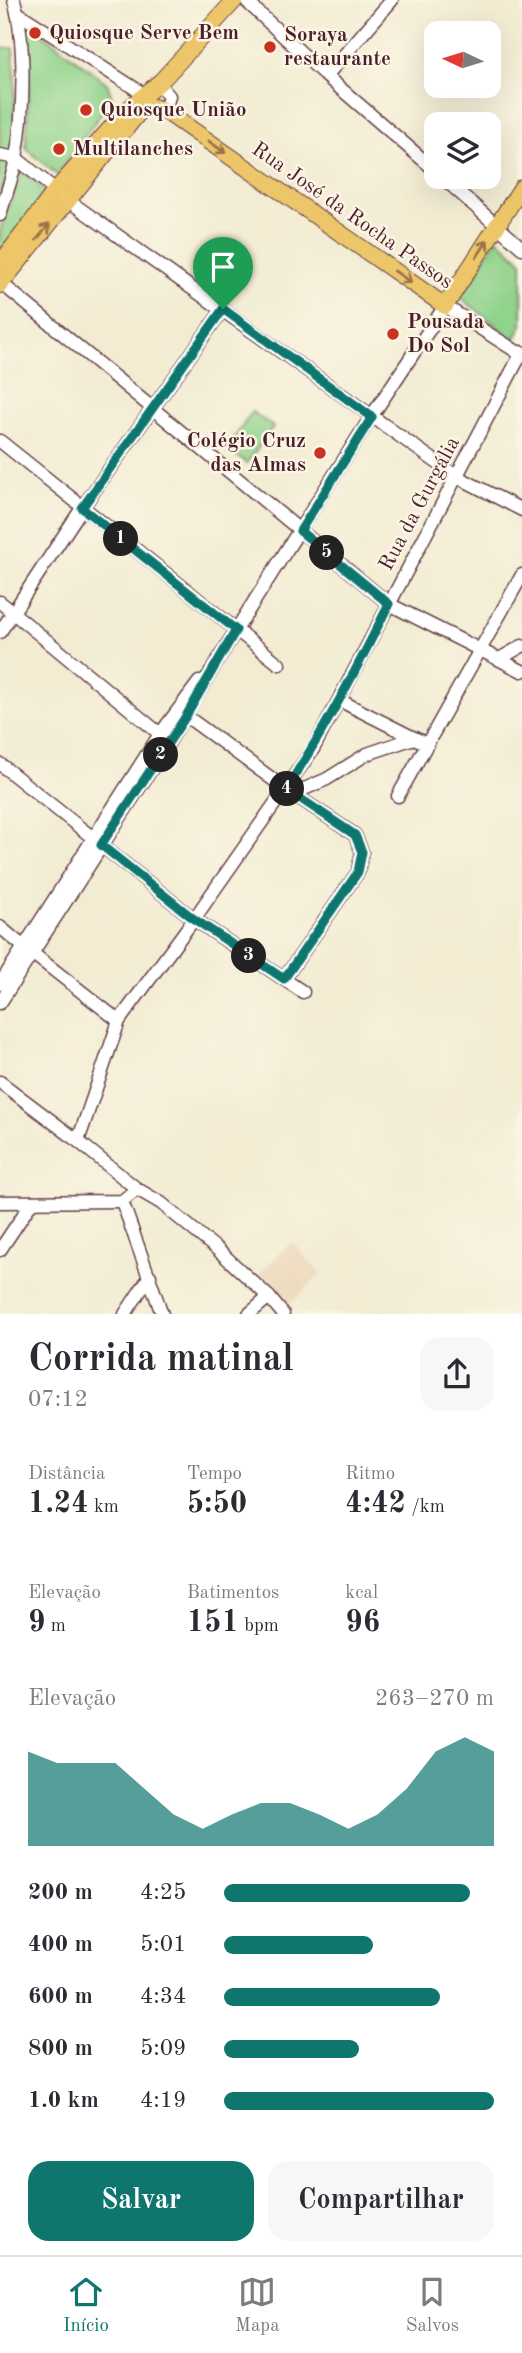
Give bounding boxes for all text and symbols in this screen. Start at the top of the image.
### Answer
north arrow [424,21,500,98]
map controls [424,21,501,189]
place label: Quiosque Serve Bem [49,23,239,44]
marker: Quiosque Serve Bem [27,25,43,41]
place label: Soraya restaurante [284,25,391,70]
marker: Soraya restaurante [262,39,278,55]
place label: Quiosque União [100,100,247,121]
marker: Quiosque União [78,102,94,118]
button: layers [424,112,501,189]
place label: Multilanches [73,139,193,160]
street label: Rua José da Rocha Passos [248,139,456,293]
one-way arrow [207,140,226,154]
marker: Multilanches [51,141,67,157]
one-way arrow [36,224,51,242]
pin [193,237,253,309]
one-way arrow [475,240,490,259]
icon: arrive [204,248,242,286]
one-way arrow [393,270,412,284]
place label: Pousada Do Sol [407,312,485,357]
marker: Pousada Do Sol [385,326,401,342]
place label: Colégio Cruz das Almas [187,431,306,476]
street label: Rua da Gurgália [376,434,464,574]
marker: Colégio Cruz das Almas [312,445,328,461]
pin: 1 [104,522,138,556]
text: 1 [115,529,126,548]
pin: 5 [310,536,344,570]
text: 5 [321,543,332,562]
pin: 2 [144,738,178,772]
text: 2 [155,745,166,764]
pin: 4 [270,772,304,806]
text: 4 [281,779,292,798]
pin: 3 [232,939,266,974]
text: 3 [243,946,254,965]
button: share [420,1337,494,1411]
text: Corrida matinal [28,1341,294,1379]
text: 07:12 [28,1388,88,1411]
text: Distância [28,1465,105,1484]
text: Tempo [187,1465,242,1484]
text: Ritmo [345,1465,395,1484]
text: 1.24 [28,1489,89,1519]
text: 5:50 [187,1489,247,1519]
text: 4:42 [345,1489,406,1519]
text: km [89,1498,119,1517]
text: /km [406,1498,445,1517]
text: Elevação [28,1584,101,1603]
text: Batimentos [187,1584,279,1603]
text: kcal [345,1584,378,1603]
text: 9 [28,1608,45,1638]
text: 151 [187,1608,239,1638]
text: 96 [345,1608,380,1638]
text: m [45,1617,66,1636]
text: bpm [239,1617,279,1636]
text: Elevação [28,1687,116,1710]
text: 263–270 m [375,1687,494,1710]
text: 200 m [28,1881,93,1904]
text: 4:25 [140,1881,186,1904]
text: 400 m [28,1933,93,1956]
text: 5:01 [140,1933,186,1956]
text: 600 m [28,1985,93,2008]
text: 4:34 [140,1985,186,2008]
text: 800 m [28,2037,93,2060]
text: 5:09 [140,2037,186,2060]
text: 1.0 km [28,2089,99,2112]
text: 4:19 [140,2089,186,2112]
button: Salvar [28,2161,254,2241]
button: Compartilhar [268,2161,494,2241]
tab: Início [63,2273,109,2338]
tab: Mapa [235,2273,280,2338]
tab: Salvos [406,2273,459,2338]

